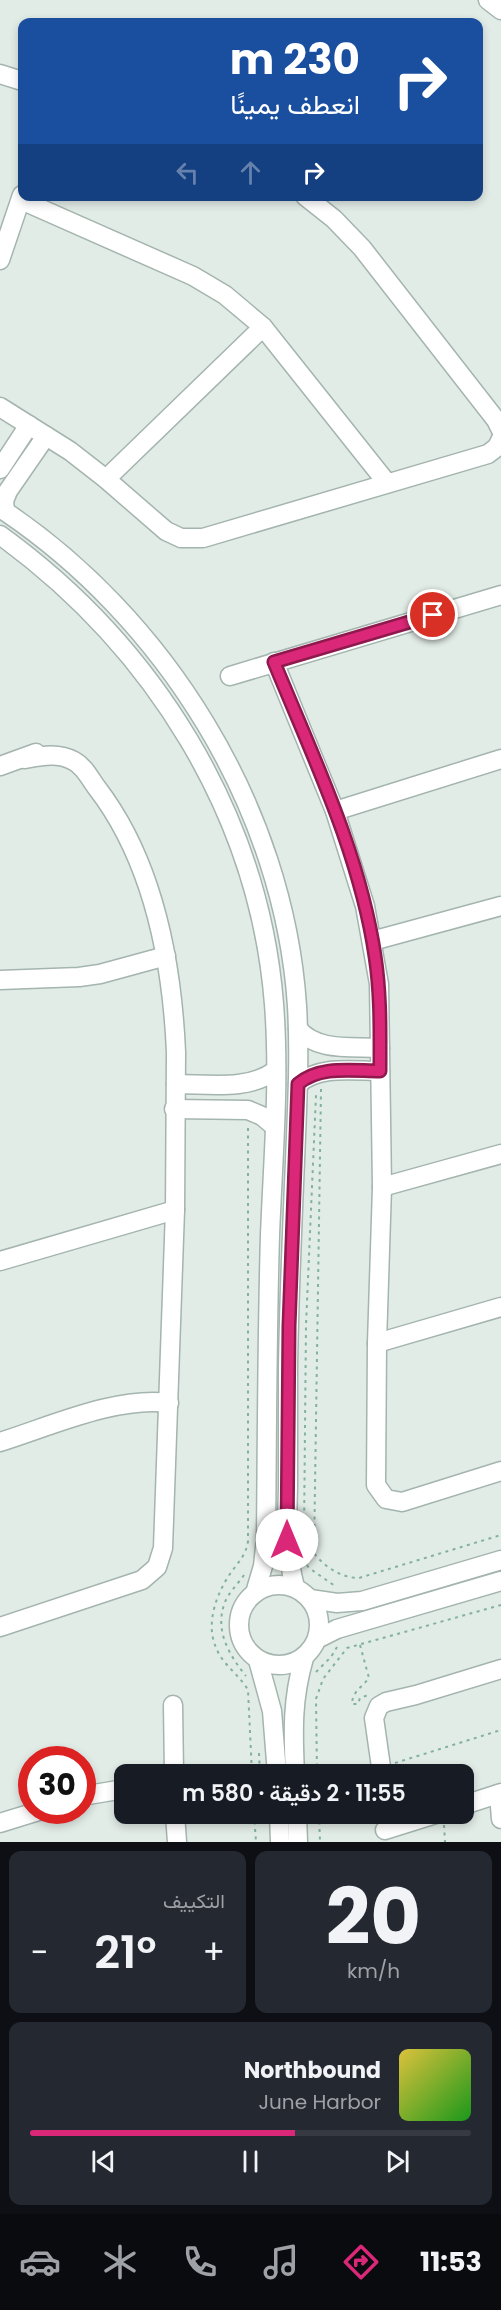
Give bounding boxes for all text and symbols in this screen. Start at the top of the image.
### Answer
text: 230 m [230,30,360,89]
icon: right [381,42,459,120]
text: انعطف يمينًا [230,86,360,123]
icon: left [171,156,204,189]
icon: ahead [234,156,267,189]
icon: right [297,156,330,189]
pin [407,589,458,640]
icon: arrive [416,598,449,631]
position arrow [255,1508,319,1572]
speed limit sign: 30 [18,1746,96,1824]
text: 11:55 · 2 دقيقة · 580 m [182,1778,406,1809]
text: 20 [326,1862,421,1971]
text: التكييف [163,1887,225,1915]
text: 21° [94,1921,156,1984]
text: − [30,1929,48,1976]
text: + [202,1929,225,1976]
text: km/h [347,1957,400,1985]
text: Northbound [244,2055,381,2086]
text: June Harbor [258,2088,381,2116]
icon: previous [87,2145,120,2178]
icon: pause [234,2145,267,2178]
icon: next [381,2145,414,2178]
icon: car [19,2241,61,2283]
icon: climate [99,2241,141,2283]
icon: phone [179,2241,221,2283]
icon: music [260,2241,302,2283]
icon: directions [340,2241,382,2283]
text: 11:53 [420,2243,482,2280]

